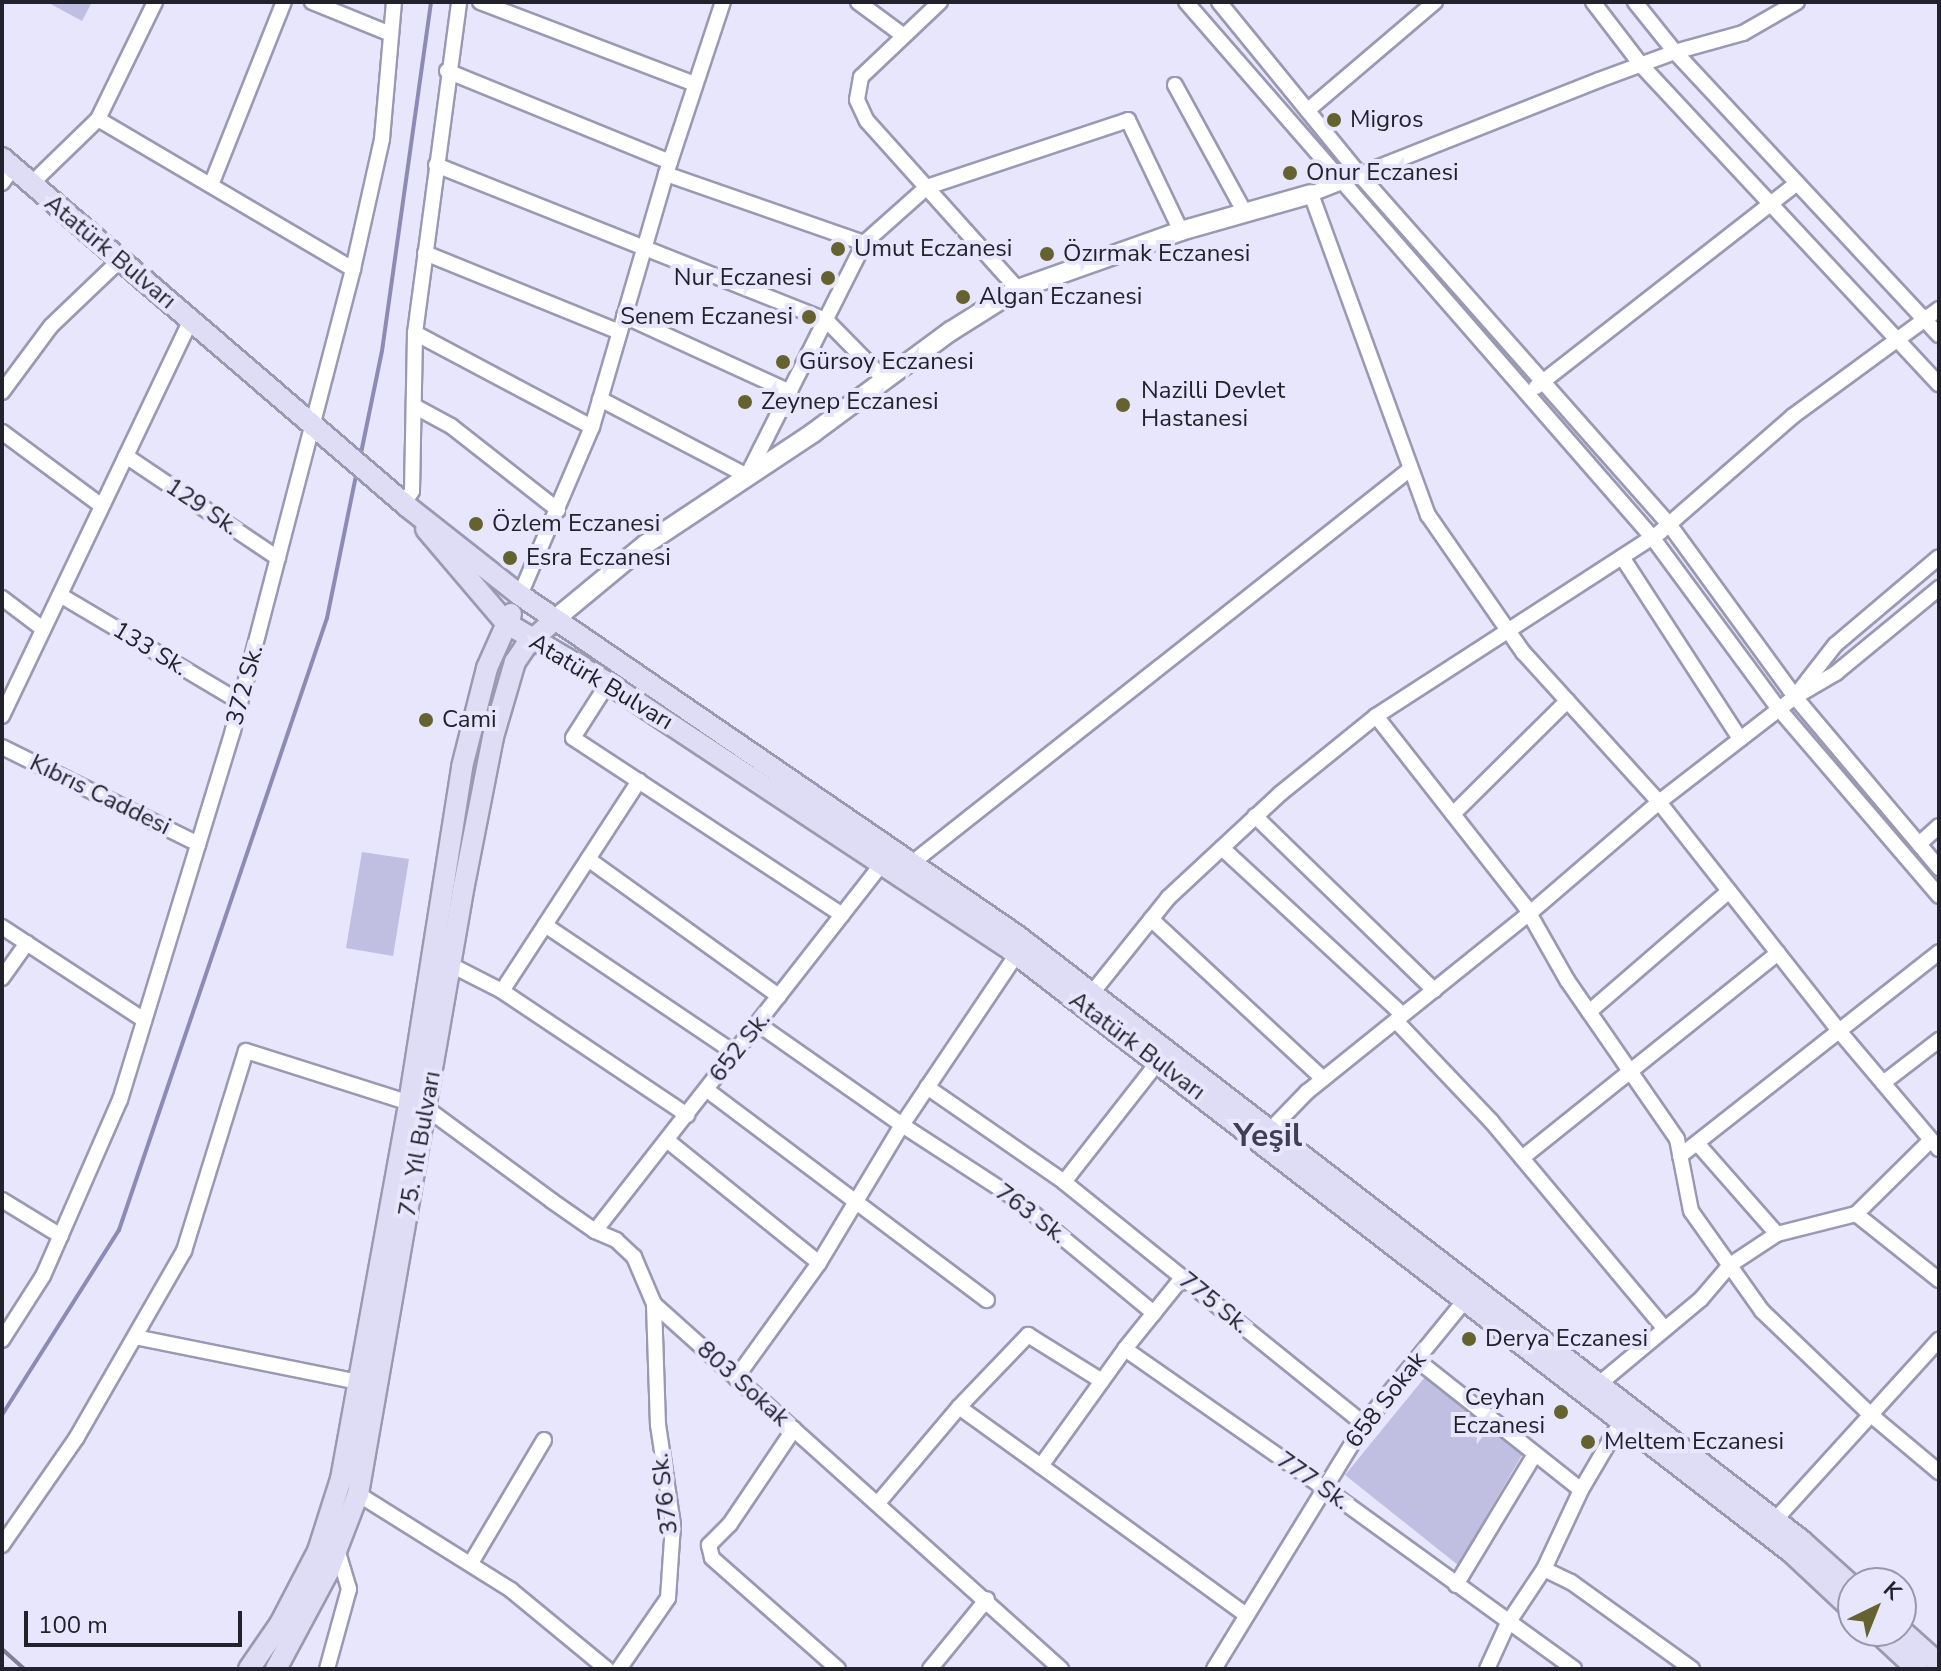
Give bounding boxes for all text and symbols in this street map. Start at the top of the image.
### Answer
place label: Migros [1350,106,1423,134]
marker: Migros [1325,111,1343,129]
place label: Onur Eczanesi [1306,159,1458,187]
marker: Onur Eczanesi [1281,164,1299,182]
street label: Atatürk Bulvarı [39,189,181,315]
place label: Umut Eczanesi [854,235,1012,263]
marker: Umut Eczanesi [829,240,847,258]
place label: Özırmak Eczanesi [1063,240,1250,268]
marker: Özırmak Eczanesi [1038,245,1056,263]
place label: Nur Eczanesi [674,264,812,292]
marker: Nur Eczanesi [819,269,837,287]
place label: Algan Eczanesi [979,283,1142,311]
marker: Algan Eczanesi [954,288,972,306]
place label: Senem Eczanesi [620,303,793,331]
marker: Senem Eczanesi [800,308,818,326]
place label: Gürsoy Eczanesi [799,348,974,376]
marker: Gürsoy Eczanesi [774,353,792,371]
place label: Nazilli Devlet Hastanesi [1141,377,1285,433]
place label: Zeynep Eczanesi [761,388,939,416]
marker: Zeynep Eczanesi [736,393,754,411]
marker: Nazilli Devlet Hastanesi [1112,394,1134,416]
street label: 129 Sk. [160,472,244,542]
place label: Özlem Eczanesi [492,510,660,538]
marker: Özlem Eczanesi [467,515,485,533]
place label: Esra Eczanesi [526,544,671,572]
marker: Esra Eczanesi [501,549,519,567]
street label: 133 Sk. [107,616,193,682]
street label: Atatürk Bulvarı [524,628,678,736]
street label: 372 Sk. [220,642,270,728]
place label: Cami [442,706,497,734]
marker: Cami [417,711,435,729]
street label: Kıbrıs Caddesi [25,749,175,841]
street label: Atatürk Bulvarı [1063,986,1211,1106]
street label: 652 Sk. [703,1006,777,1088]
street label: 75. Yıl Bulvarı [393,1069,447,1219]
district label: Yeşil [1234,1117,1302,1155]
street label: 763 Sk. [990,1178,1072,1250]
street label: 775 Sk. [1173,1266,1255,1340]
place label: Derya Eczanesi [1485,1325,1648,1353]
marker: Derya Eczanesi [1460,1330,1478,1348]
street label: 803 Sokak [691,1335,795,1433]
street label: 658 Sokak [1340,1346,1432,1454]
place label: Ceyhan Eczanesi [1453,1384,1545,1440]
marker: Ceyhan Eczanesi [1552,1403,1570,1421]
place label: Meltem Eczanesi [1604,1428,1784,1456]
marker: Meltem Eczanesi [1579,1433,1597,1451]
street label: 777 Sk. [1271,1446,1355,1516]
street label: 376 Sk. [646,1452,684,1536]
north arrow [1837,1567,1917,1647]
text: K [1876,1575,1908,1607]
scale bar [28,1595,246,1645]
text: 100 m [38,1609,108,1641]

